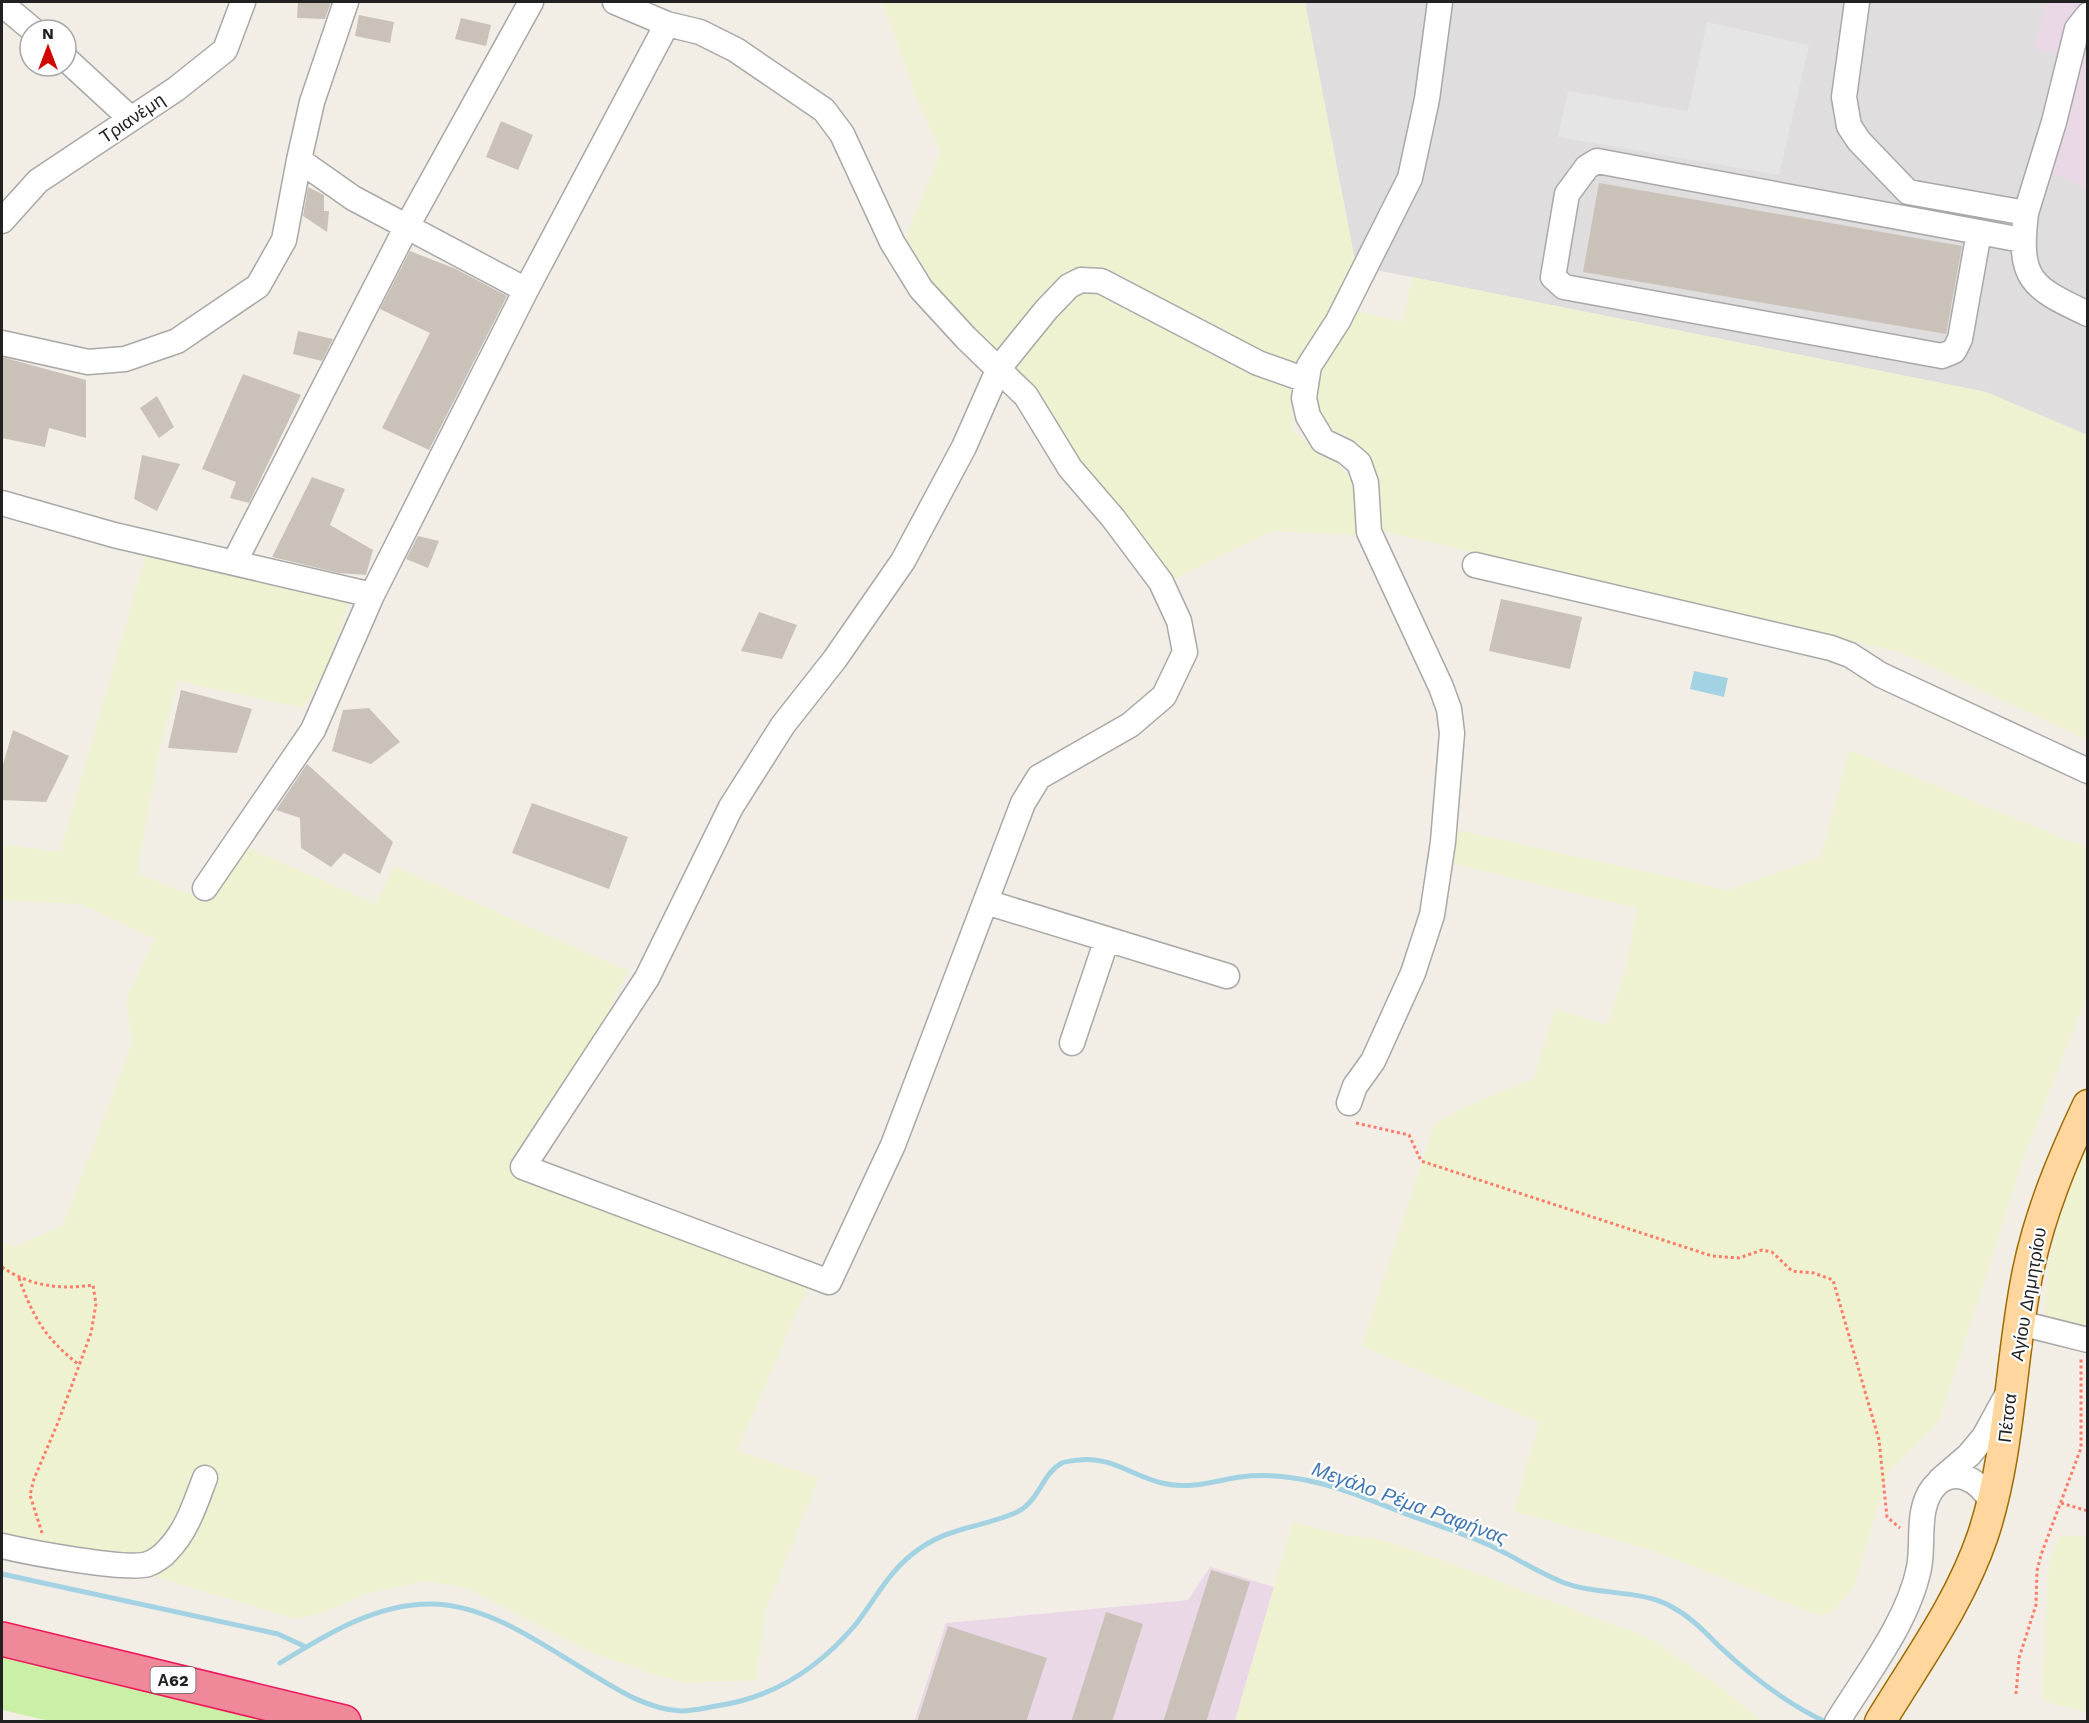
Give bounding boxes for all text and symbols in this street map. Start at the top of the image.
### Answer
north arrow [18,18,78,78]
text: N [42,24,54,43]
street label: Τριανέμη [96,89,168,147]
street label: Αγίου Δημητρίου [2006,1226,2050,1362]
street label: Πέτσα [1994,1392,2020,1444]
water label: Μεγάλο Ρέμα Ραφήνας [1309,1456,1511,1550]
road number: Α62 [150,1667,195,1693]

